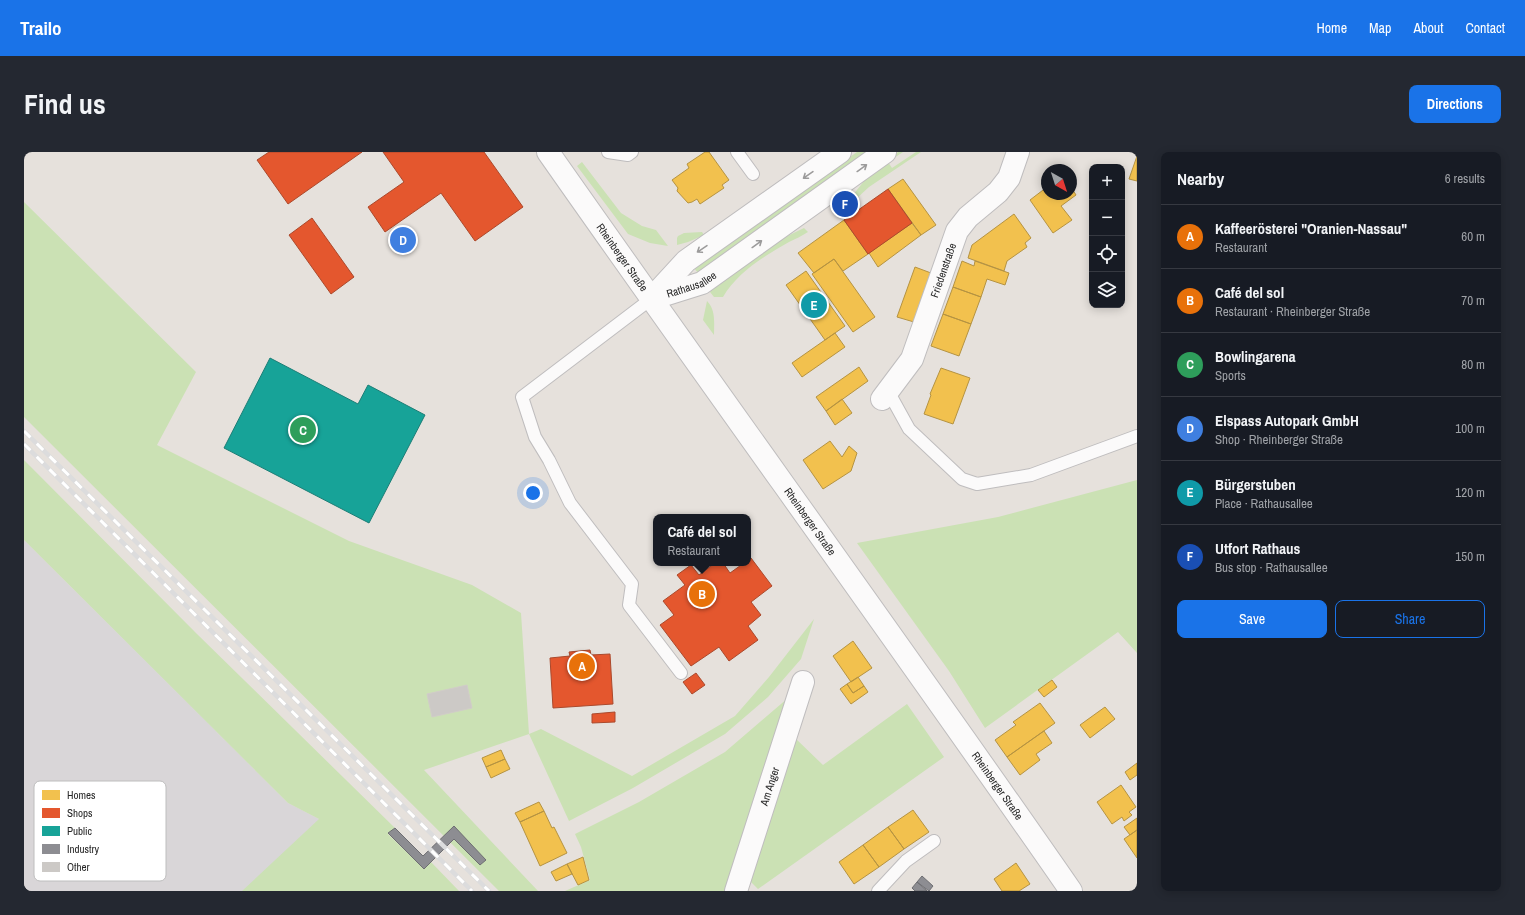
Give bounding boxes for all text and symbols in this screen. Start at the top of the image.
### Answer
text: Trailo [20,15,62,41]
text: Home [1316,19,1347,37]
text: Map [1369,19,1391,37]
text: About [1413,19,1443,37]
text: Contact [1465,19,1505,37]
text: Find us [24,85,106,123]
button: Directions [1409,85,1501,123]
one-way arrow [857,164,868,172]
north arrow [1041,164,1077,200]
map controls [1089,164,1125,308]
button: + [1089,164,1125,200]
text: Nearby [1177,167,1224,190]
text: 6 results [1445,170,1485,187]
one-way arrow [803,171,814,179]
pin: F [832,189,858,219]
button: − [1089,200,1125,236]
text: Kaffeerösterei "Oranien-Nassau" [1215,218,1407,239]
street label: Rheinberger Straße [593,221,651,294]
pin: D [390,225,416,255]
text: A [1186,228,1194,245]
text: 60 m [1461,228,1485,245]
button: locate [1089,236,1125,272]
text: Restaurant [1215,239,1267,256]
one-way arrow [751,240,762,248]
street label: Friedenstraße [927,241,959,299]
one-way arrow [696,246,708,254]
street label: Rathausallee [665,268,719,301]
button: layers [1089,272,1125,308]
text: Café del sol [1215,282,1284,303]
pin: E [801,290,827,320]
text: B [1186,292,1194,309]
text: 70 m [1461,292,1485,309]
text: Restaurant · Rheinberger Straße [1215,303,1370,320]
text: Bowlingarena [1215,346,1296,367]
text: C [1186,356,1194,373]
text: 80 m [1461,356,1485,373]
text: Sports [1215,367,1246,384]
text: Elspass Autopark GmbH [1215,410,1359,431]
pin: C [290,415,316,445]
text: D [1186,420,1194,437]
text: 100 m [1455,420,1485,437]
text: Shop · Rheinberger Straße [1215,431,1343,448]
text: Bürgerstuben [1215,474,1296,495]
your location [523,483,543,503]
text: E [1186,484,1194,501]
text: 120 m [1455,484,1485,501]
street label: Rheinberger Straße [781,485,839,558]
text: Place · Rathausallee [1215,495,1313,512]
popup [653,514,751,566]
text: Café del sol [667,521,737,542]
text: Utfort Rathaus [1215,538,1300,559]
text: Restaurant [667,542,720,559]
text: F [1187,548,1193,565]
text: 150 m [1455,548,1485,565]
text: Bus stop · Rathausallee [1215,559,1328,576]
pin: B [689,579,715,609]
button: Save [1177,600,1327,638]
button: Share [1335,600,1485,638]
pin: A [569,651,595,681]
street label: Rheinberger Straße [969,749,1026,823]
street label: Am Anger [757,765,782,808]
legend [34,781,166,881]
text: Homes [67,788,96,802]
text: Shops [67,806,93,820]
text: Public [67,824,93,838]
text: Industry [67,842,100,856]
text: Other [67,860,90,874]

